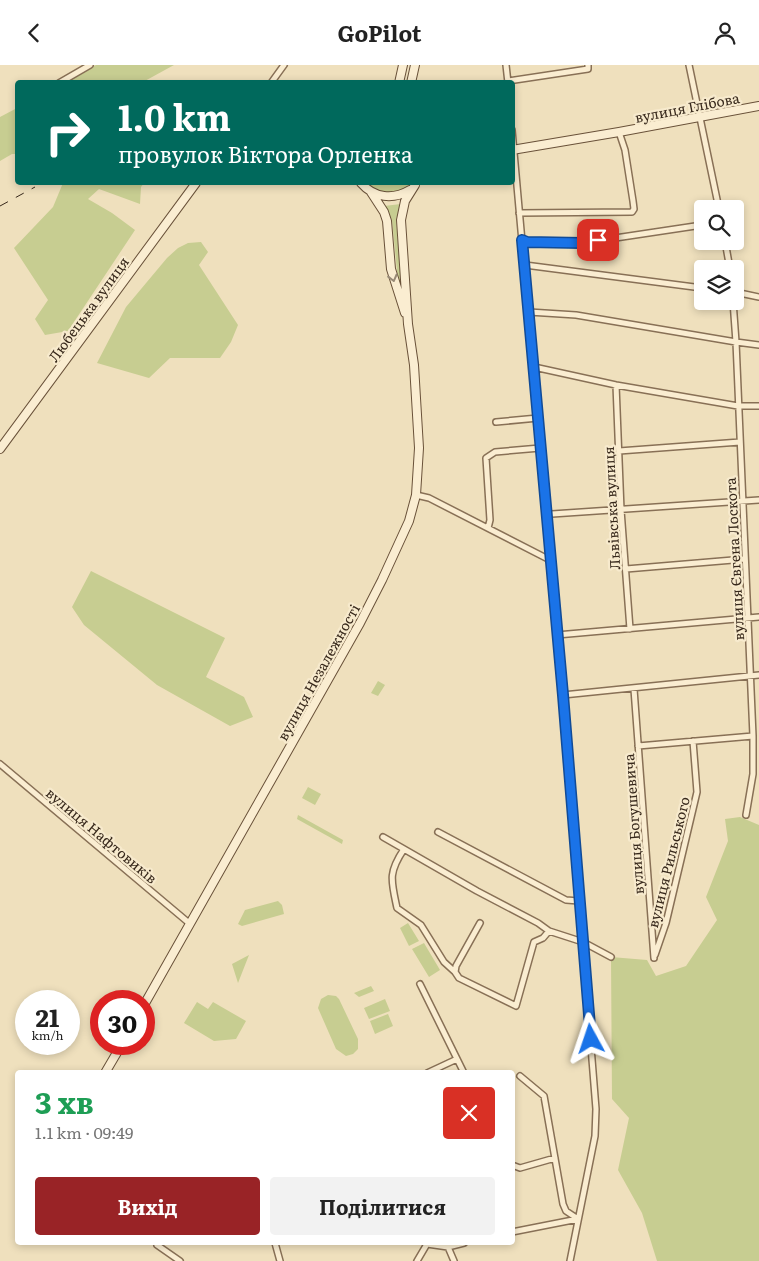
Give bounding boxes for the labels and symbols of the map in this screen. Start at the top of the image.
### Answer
street label: вулиця Глібова [633,87,742,127]
pin [577,219,619,261]
street label: Любецька вулиця [43,252,133,366]
one-way arrow [388,273,398,281]
street label: Львівська вулиця [598,446,624,570]
street label: вулиця Євгена Лоскота [720,476,748,641]
street label: вулиця Незалежності [272,600,364,744]
street label: вулиця Богушевича [618,752,648,895]
street label: вулиця Нафтовиків [42,782,162,888]
street label: вулиця Рильського [642,794,694,930]
speed limit sign: 30 [90,990,155,1055]
position arrow [564,1012,616,1064]

